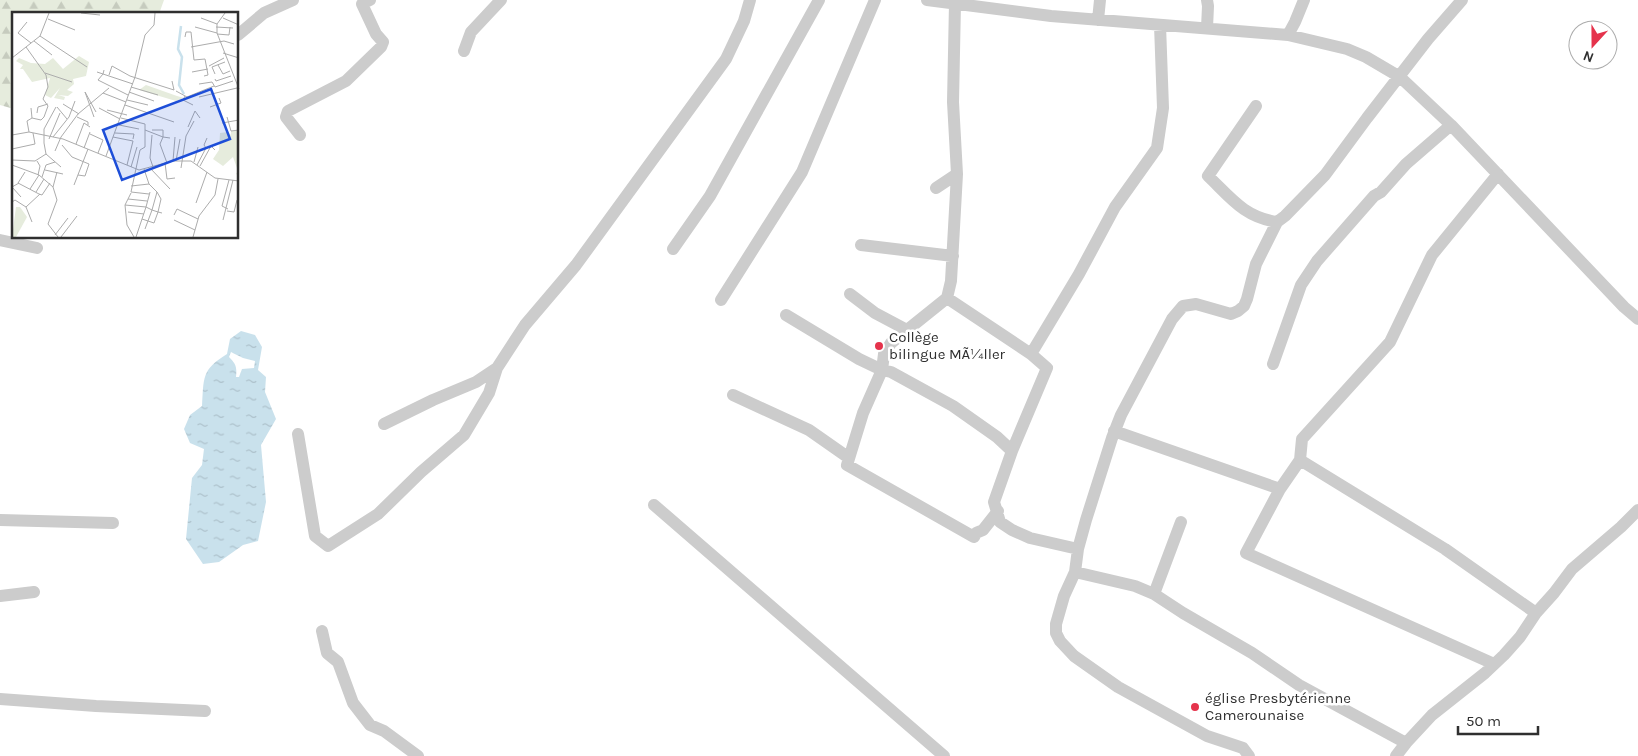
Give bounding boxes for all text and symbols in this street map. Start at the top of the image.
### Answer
inset map [12,12,239,239]
north arrow [1568,20,1618,70]
text: N [1581,47,1596,66]
place label: Collège bilingue MÃ¼ller [889,328,1006,363]
marker: Collège bilingue MÃ¼ller [873,340,885,352]
place label: église Presbytérienne Camerounaise [1205,689,1351,724]
marker: église Presbytérienne Camerounaise [1189,701,1201,713]
scale bar [1458,704,1538,736]
text: 50 m [1466,712,1501,730]

